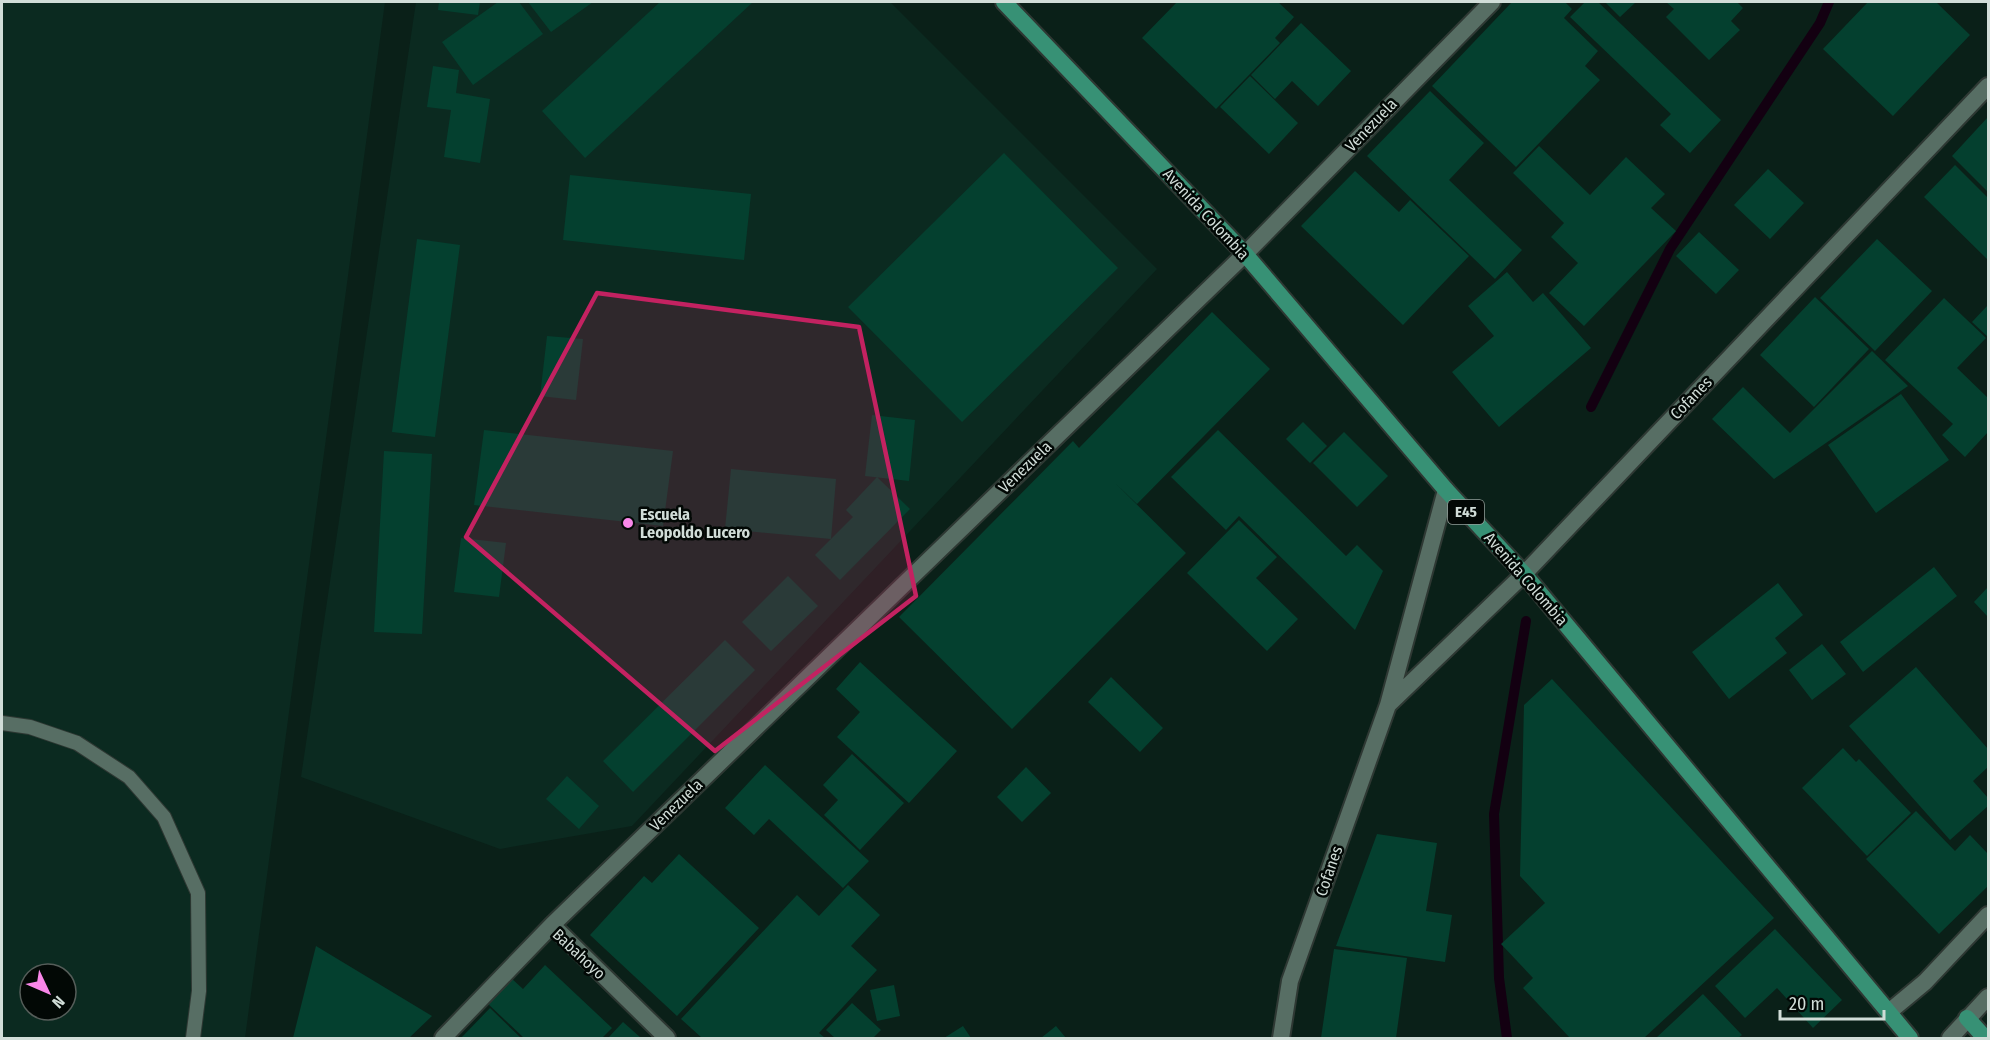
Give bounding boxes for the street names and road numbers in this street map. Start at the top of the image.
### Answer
street label: Venezuela [1341,94,1401,155]
street label: Avenida Colombia [1159,165,1253,264]
street label: Cofanes [1666,373,1716,423]
street label: Venezuela [995,437,1056,497]
road number: E45 [1448,500,1484,524]
street label: Avenida Colombia [1480,528,1572,630]
street label: Venezuela [646,775,707,835]
street label: Cofanes [1312,843,1346,899]
street label: Babahoyo [549,925,609,983]

